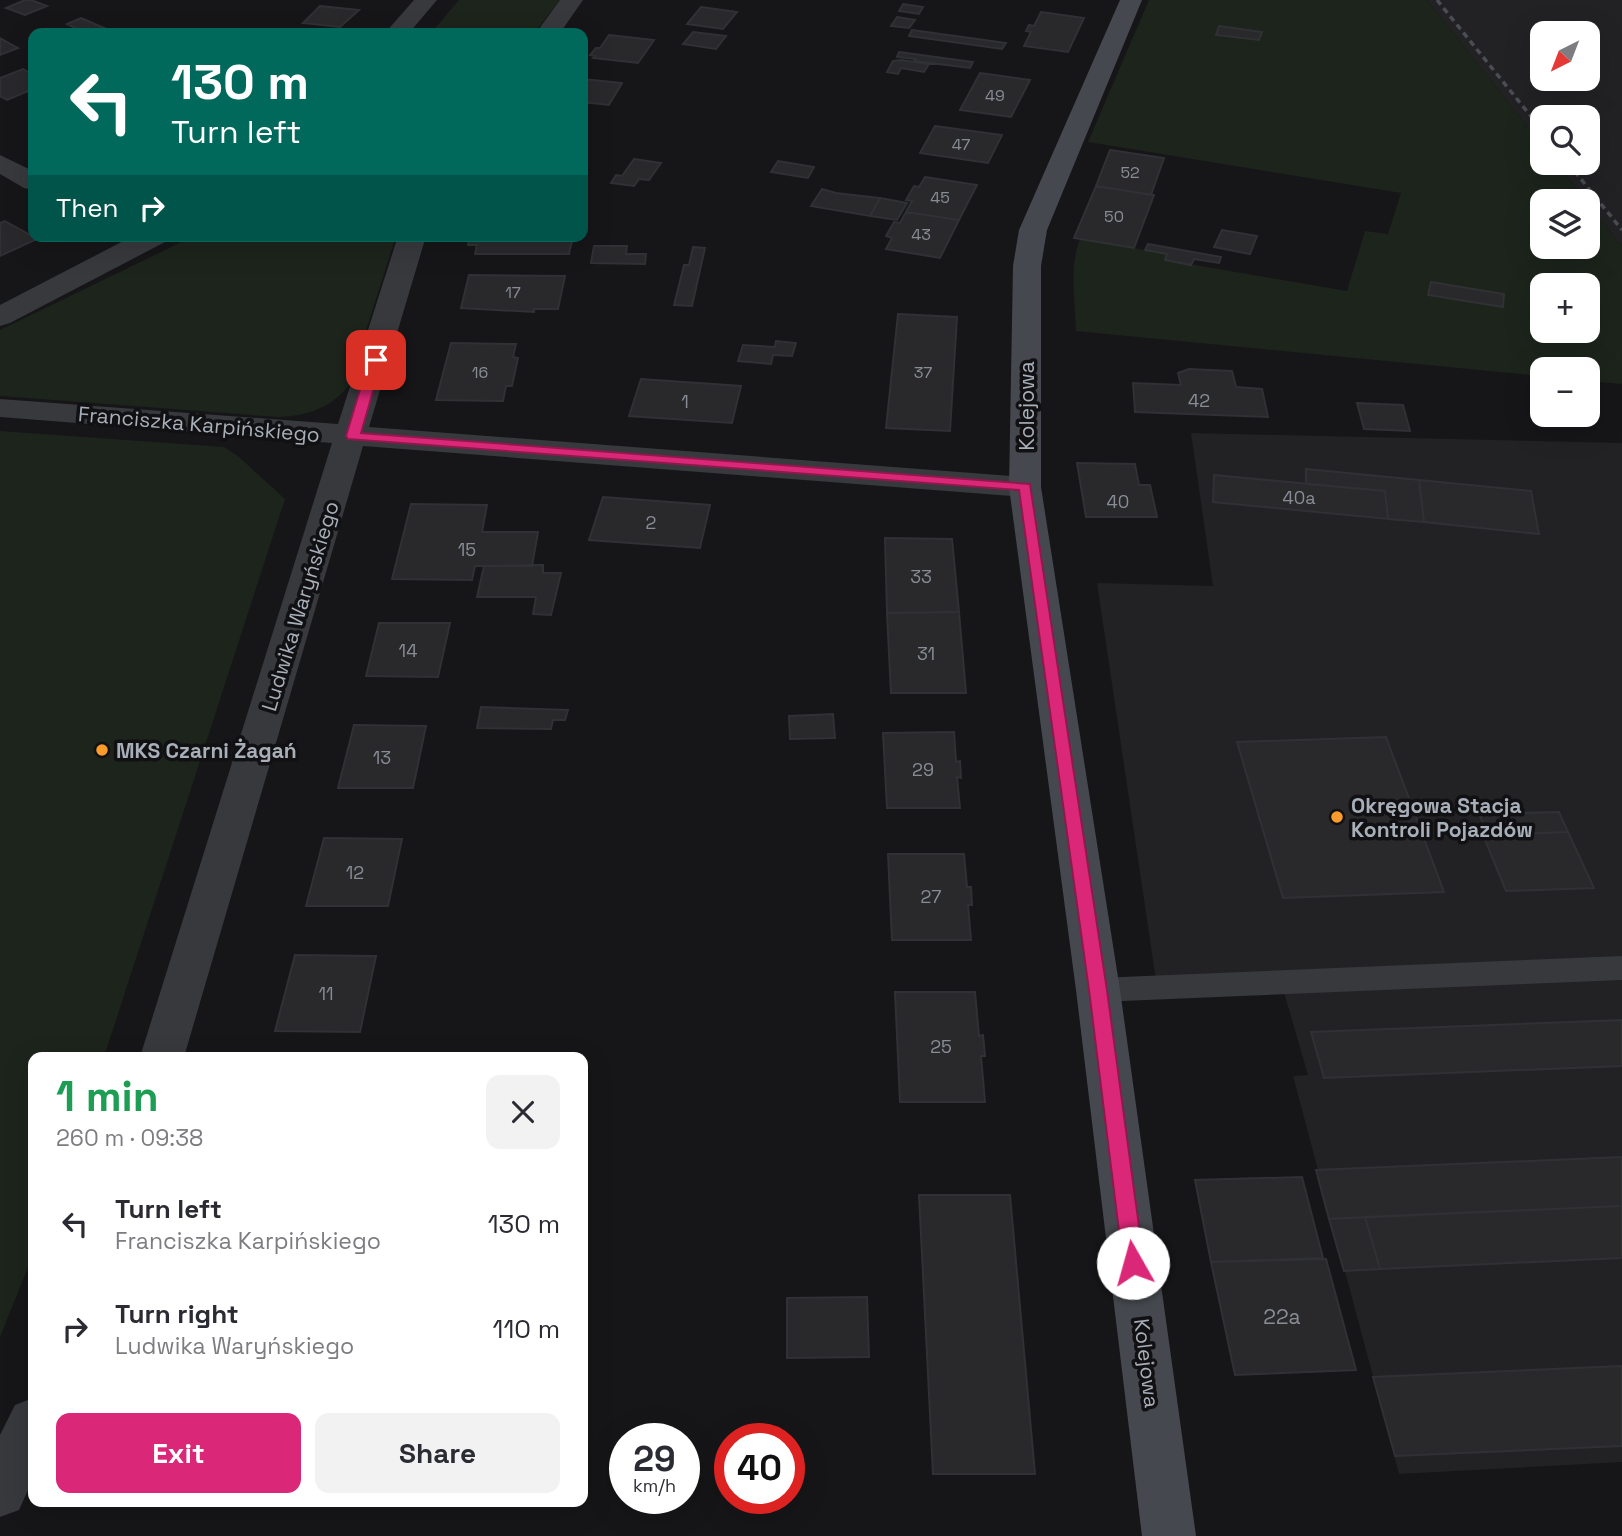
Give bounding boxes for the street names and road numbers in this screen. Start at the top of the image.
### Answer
street label: Kolejowa [1013,361,1040,451]
street label: Franciszka Karpińskiego [77,400,321,448]
street label: Ludwika Waryńskiego [255,498,345,714]
street label: Kolejowa [1128,1317,1166,1409]

